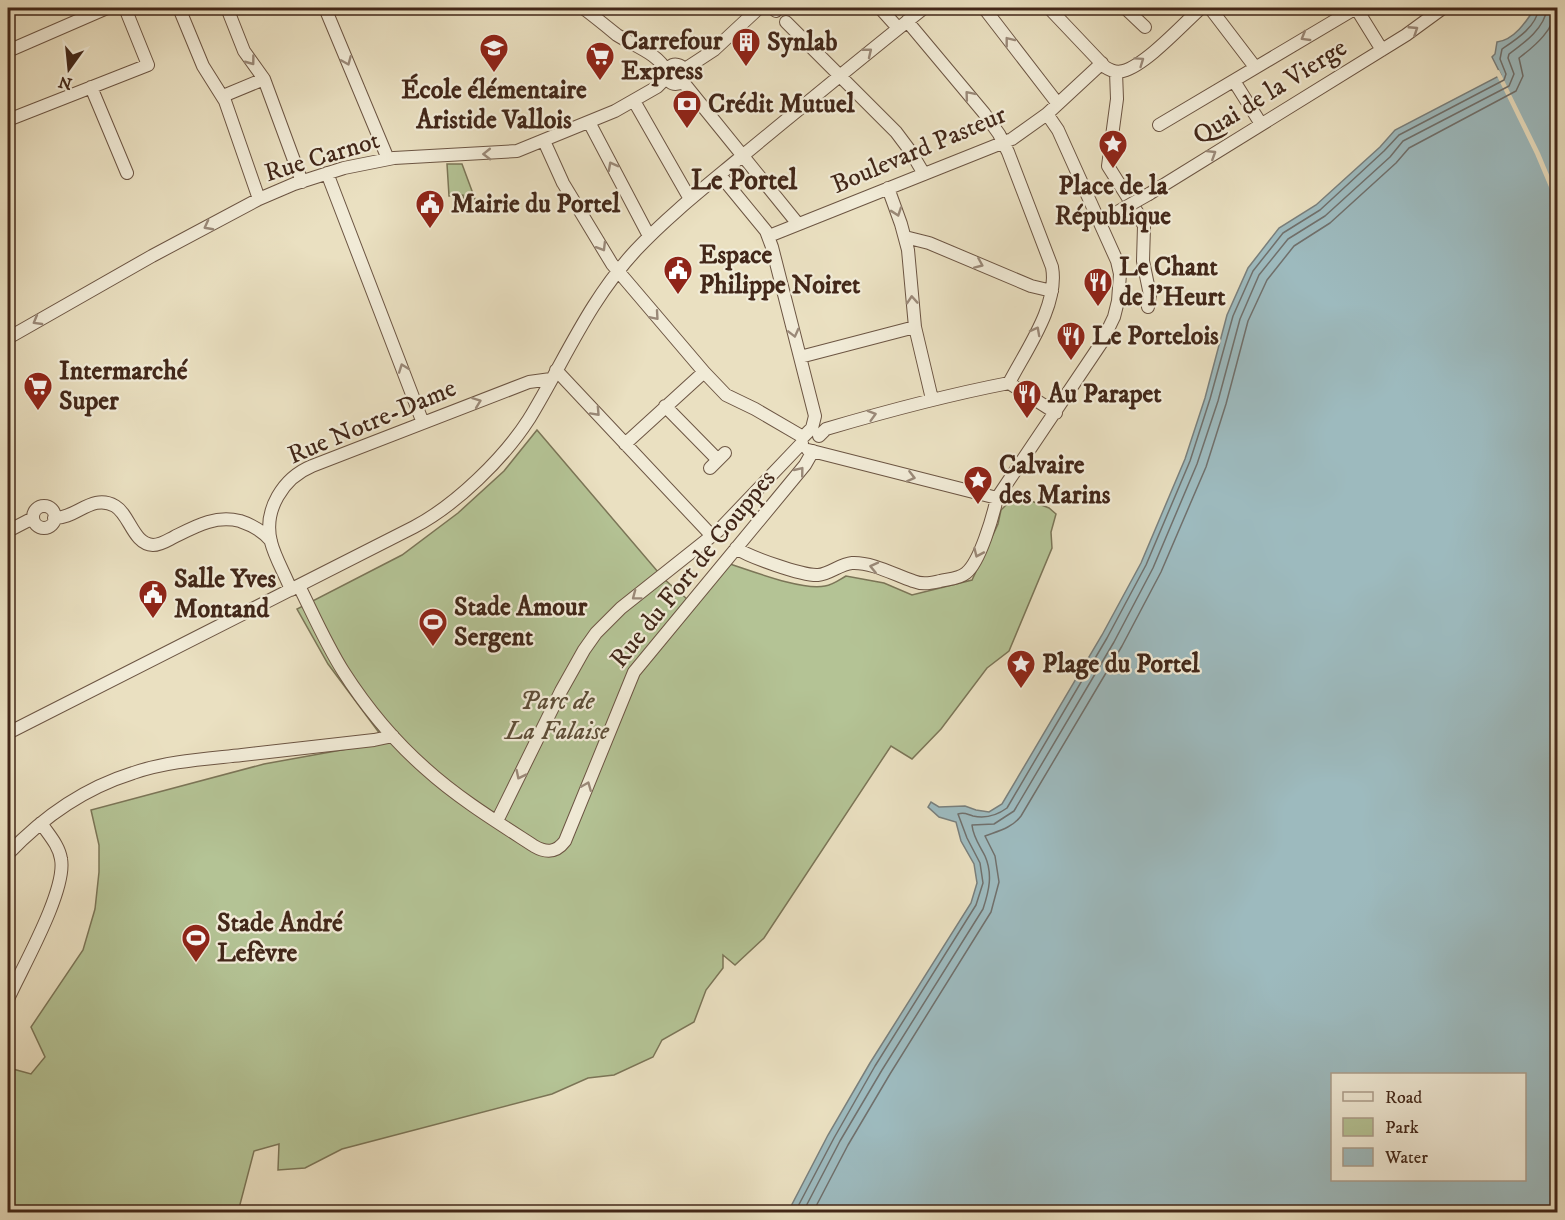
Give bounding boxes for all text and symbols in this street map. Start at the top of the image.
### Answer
place label: Carrefour Express [621,25,723,88]
building icon: Synlab [730,26,762,68]
place label: Synlab [767,26,837,59]
one-way arrow [1408,26,1418,38]
one-way arrow [1301,30,1311,42]
street label: Quai de la Vierge [1187,31,1353,153]
school or university icon: École élémentaire Aristide Vallois [478,32,510,74]
one-way arrow [1006,36,1017,47]
north arrow [39,39,99,99]
supermarket icon: Carrefour Express [584,40,616,82]
one-way arrow [862,49,873,60]
one-way arrow [243,54,254,65]
one-way arrow [340,55,352,66]
one-way arrow [1134,57,1145,68]
text: N [56,71,74,94]
place label: École élémentaire Aristide Vallois [401,73,587,137]
bank icon: Crédit Mutuel [671,88,703,130]
place label: Crédit Mutuel [708,88,856,121]
one-way arrow [966,91,977,102]
street label: Boulevard Pasteur [827,98,1012,202]
street label: Rue Carnot [260,124,384,190]
place icon: Place de la République [1097,128,1129,170]
one-way arrow [483,147,492,160]
one-way arrow [1206,150,1216,162]
one-way arrow [608,161,619,172]
district label: Le Portel [691,163,798,198]
place label: Place de la République [1055,170,1171,233]
public building icon: Mairie du Portel [414,188,446,230]
place label: Mairie du Portel [451,188,621,221]
one-way arrow [889,206,902,217]
one-way arrow [203,219,214,231]
place label: Espace Philippe Noiret [699,239,861,302]
one-way arrow [595,241,606,251]
place label: Le Chant de l'Heurt [1119,251,1226,314]
public building icon: Espace Philippe Noiret [662,254,694,296]
one-way arrow [973,257,984,269]
restaurant icon: Le Chant de l'Heurt [1082,266,1114,308]
one-way arrow [906,296,919,305]
one-way arrow [648,309,659,320]
one-way arrow [33,314,43,325]
restaurant icon: Le Portelois [1055,320,1087,362]
place label: Le Portelois [1092,320,1219,353]
one-way arrow [1029,326,1040,337]
one-way arrow [787,328,800,338]
place label: Intermarché Super [59,355,189,418]
one-way arrow [397,364,410,374]
supermarket icon: Intermarché Super [22,370,54,412]
street label: Rue Notre-Dame [283,372,461,472]
restaurant icon: Au Parapet [1011,378,1043,420]
place label: Au Parapet [1047,378,1162,411]
one-way arrow [471,397,482,409]
one-way arrow [589,406,600,416]
one-way arrow [867,410,877,423]
place label: Calvaire des Marins [999,449,1111,512]
street label: Rue du Fort de Couppes [603,463,783,675]
place icon: Calvaire des Marins [962,464,994,506]
one-way arrow [793,467,804,478]
one-way arrow [905,469,915,482]
one-way arrow [973,547,985,558]
one-way arrow [869,562,879,575]
place label: Salle Yves Montand [174,563,277,626]
public building icon: Salle Yves Montand [137,578,169,620]
one-way arrow [632,589,643,600]
place label: Stade Amour Sergent [454,591,588,654]
sports icon: Stade Amour Sergent [417,606,449,648]
place icon: Plage du Portel [1005,648,1037,690]
place label: Plage du Portel [1042,648,1201,681]
park label: Parc de La Falaise [503,685,610,748]
one-way arrow [515,769,527,780]
one-way arrow [580,781,592,792]
place label: Stade André Lefèvre [217,907,344,970]
sports icon: Stade André Lefèvre [180,922,212,964]
legend [1331,1073,1526,1181]
text: Road [1385,1087,1422,1109]
text: Park [1385,1117,1419,1139]
text: Water [1384,1147,1428,1169]

